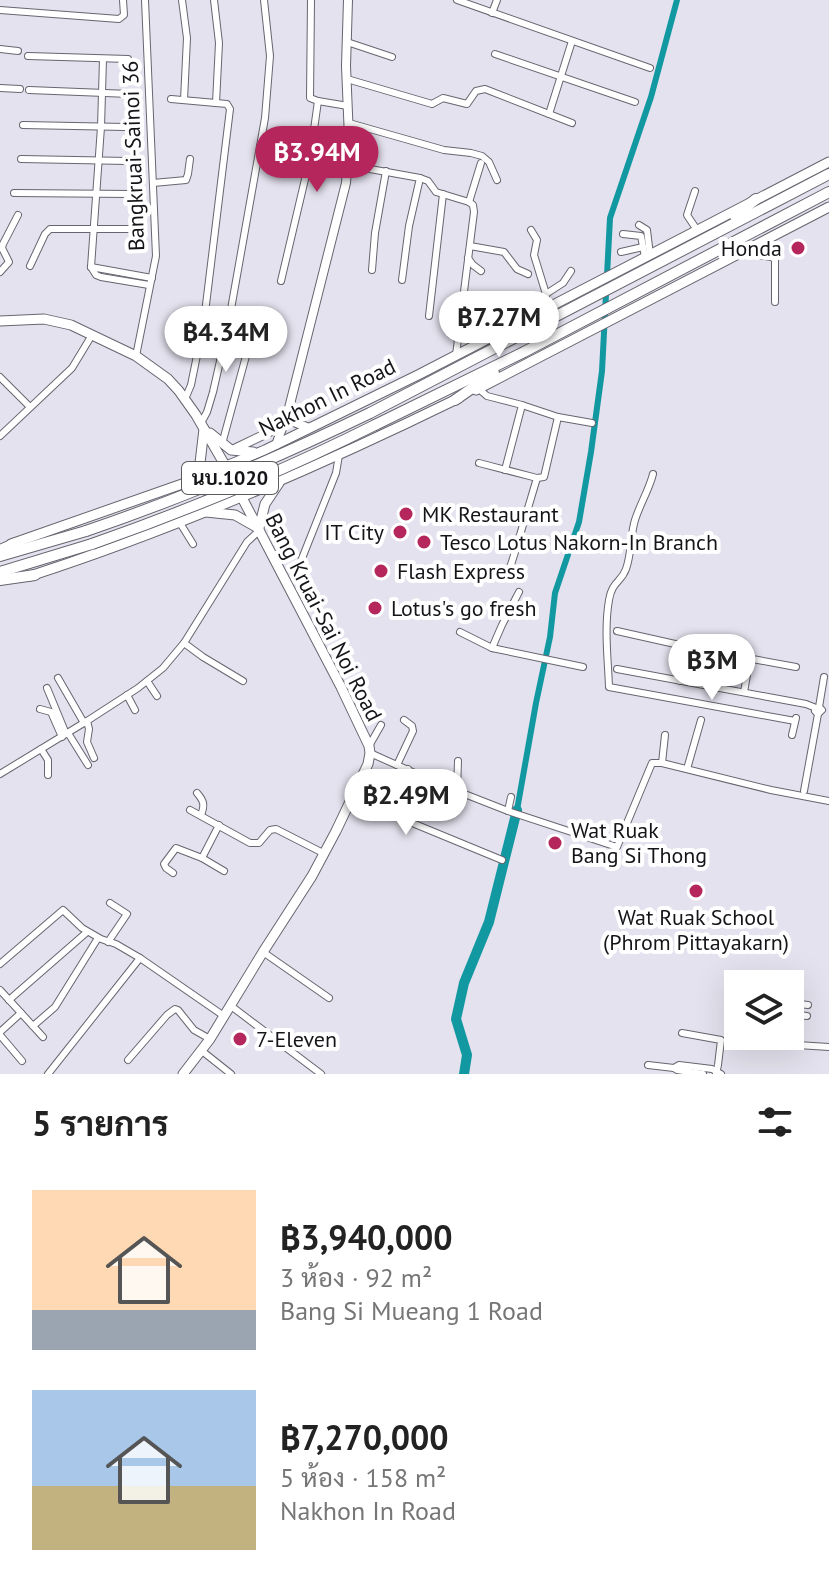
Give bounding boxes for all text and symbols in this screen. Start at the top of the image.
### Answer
street label: Bangkruai-Sainoi 36 [116,60,150,252]
pin: ฿3.94M [252,126,382,194]
text: ฿3.94M [273,135,361,168]
place label: Honda [721,234,782,262]
marker: Honda [789,239,807,257]
pin: ฿7.27M [434,291,564,359]
text: ฿7.27M [457,300,541,333]
pin: ฿4.34M [161,306,291,374]
text: ฿4.34M [182,315,270,348]
street label: Nakhon In Road [254,352,400,442]
road number: นบ.1020 [182,462,278,494]
place label: MK Restaurant [422,500,559,528]
marker: MK Restaurant [397,505,415,523]
street label: Bang Kruai-Sai Noi Road [259,508,389,726]
place label: IT City [324,518,385,546]
marker: IT City [391,523,409,541]
place label: Tesco Lotus Nakorn-In Branch [440,528,718,556]
marker: Tesco Lotus Nakorn-In Branch [415,533,433,551]
place label: Flash Express [397,557,525,585]
marker: Flash Express [372,562,390,580]
place label: Lotus's go fresh [391,594,536,622]
marker: Lotus's go fresh [366,599,384,617]
pin: ฿3M [673,634,751,702]
text: ฿3M [686,643,738,676]
pin: ฿2.49M [341,769,471,837]
text: ฿2.49M [362,778,450,811]
place label: Wat Ruak Bang Si Thong [571,816,707,869]
marker: Wat Ruak Bang Si Thong [546,834,564,852]
marker: Wat Ruak School (Phrom Pittayakarn) [687,882,705,900]
place label: Wat Ruak School (Phrom Pittayakarn) [603,903,789,956]
map controls [724,970,804,1050]
button: layers [724,970,804,1050]
place label: 7-Eleven [256,1025,337,1053]
marker: 7-Eleven [231,1030,249,1048]
icon: filters [753,1100,797,1144]
text: 5 รายการ [32,1101,169,1145]
text: ฿3,940,000 [280,1215,453,1259]
icon: home [96,1222,192,1318]
text: 3 ห้อง · 92 m² [280,1261,432,1294]
text: Bang Si Mueang 1 Road [280,1294,543,1327]
text: ฿7,270,000 [280,1415,449,1459]
icon: home [96,1422,192,1518]
text: 5 ห้อง · 158 m² [280,1461,446,1494]
text: Nakhon In Road [280,1494,456,1527]

